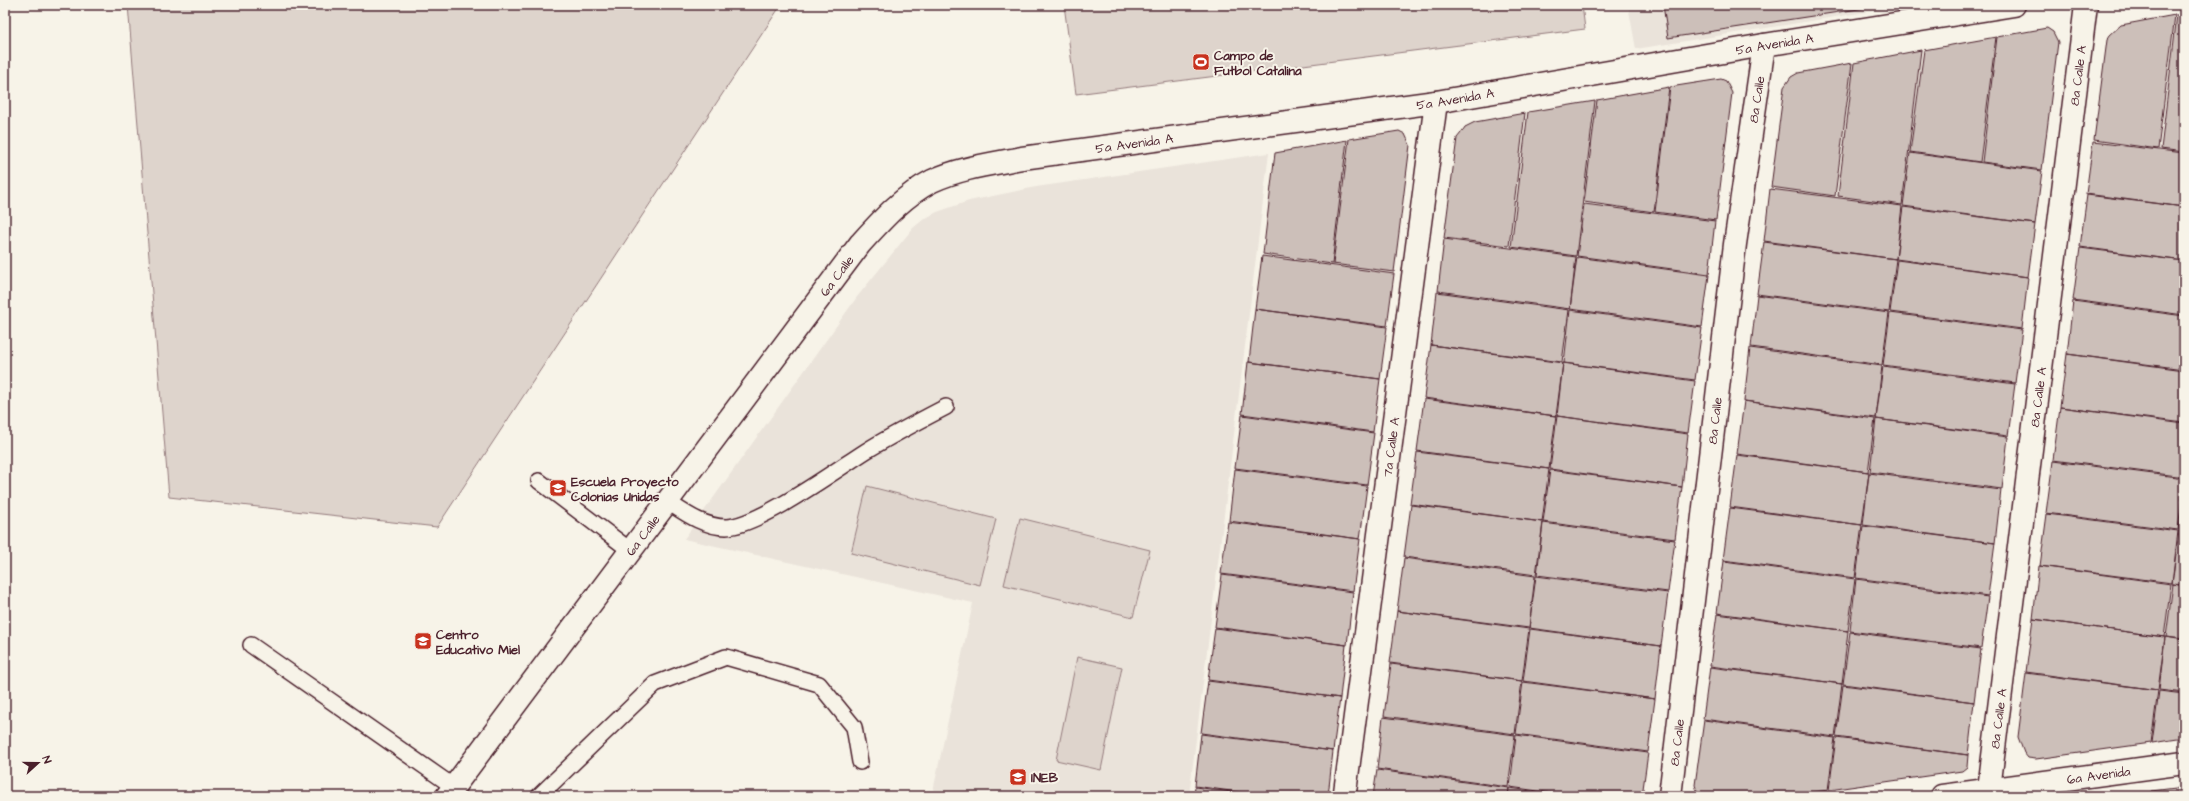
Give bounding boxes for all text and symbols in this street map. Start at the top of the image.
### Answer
street label: 5a Avenida A [1734,29,1815,60]
street label: 8a Calle A [2066,44,2091,107]
place label: Campo de Futbol Catalina [1214,47,1302,80]
sports icon: Campo de Futbol Catalina [1191,52,1211,72]
street label: 8a Calle [1745,75,1769,124]
street label: 5a Avenida A [1415,84,1496,115]
street label: 5a Avenida A [1094,130,1175,158]
street label: 6a Calle [816,252,858,300]
street label: 8a Calle A [2026,365,2051,428]
street label: 8a Calle [1703,396,1727,445]
street label: 7a Calle A [1379,415,1404,478]
place label: Escuela Proyecto Colonias Unidas [571,473,679,506]
school or university icon: Escuela Proyecto Colonias Unidas [548,478,568,498]
street label: 6a Calle [622,511,664,560]
place label: Centro Educativo Miel [436,626,520,659]
school or university icon: Centro Educativo Miel [413,631,433,651]
street label: 8a Calle A [1986,687,2011,750]
street label: 8a Calle [1666,718,1689,767]
north arrow [18,743,58,783]
text: N [39,754,55,766]
street label: 6a Avenida [2066,762,2132,789]
school or university icon: INEB [1008,767,1028,787]
place label: INEB [1031,769,1059,787]

